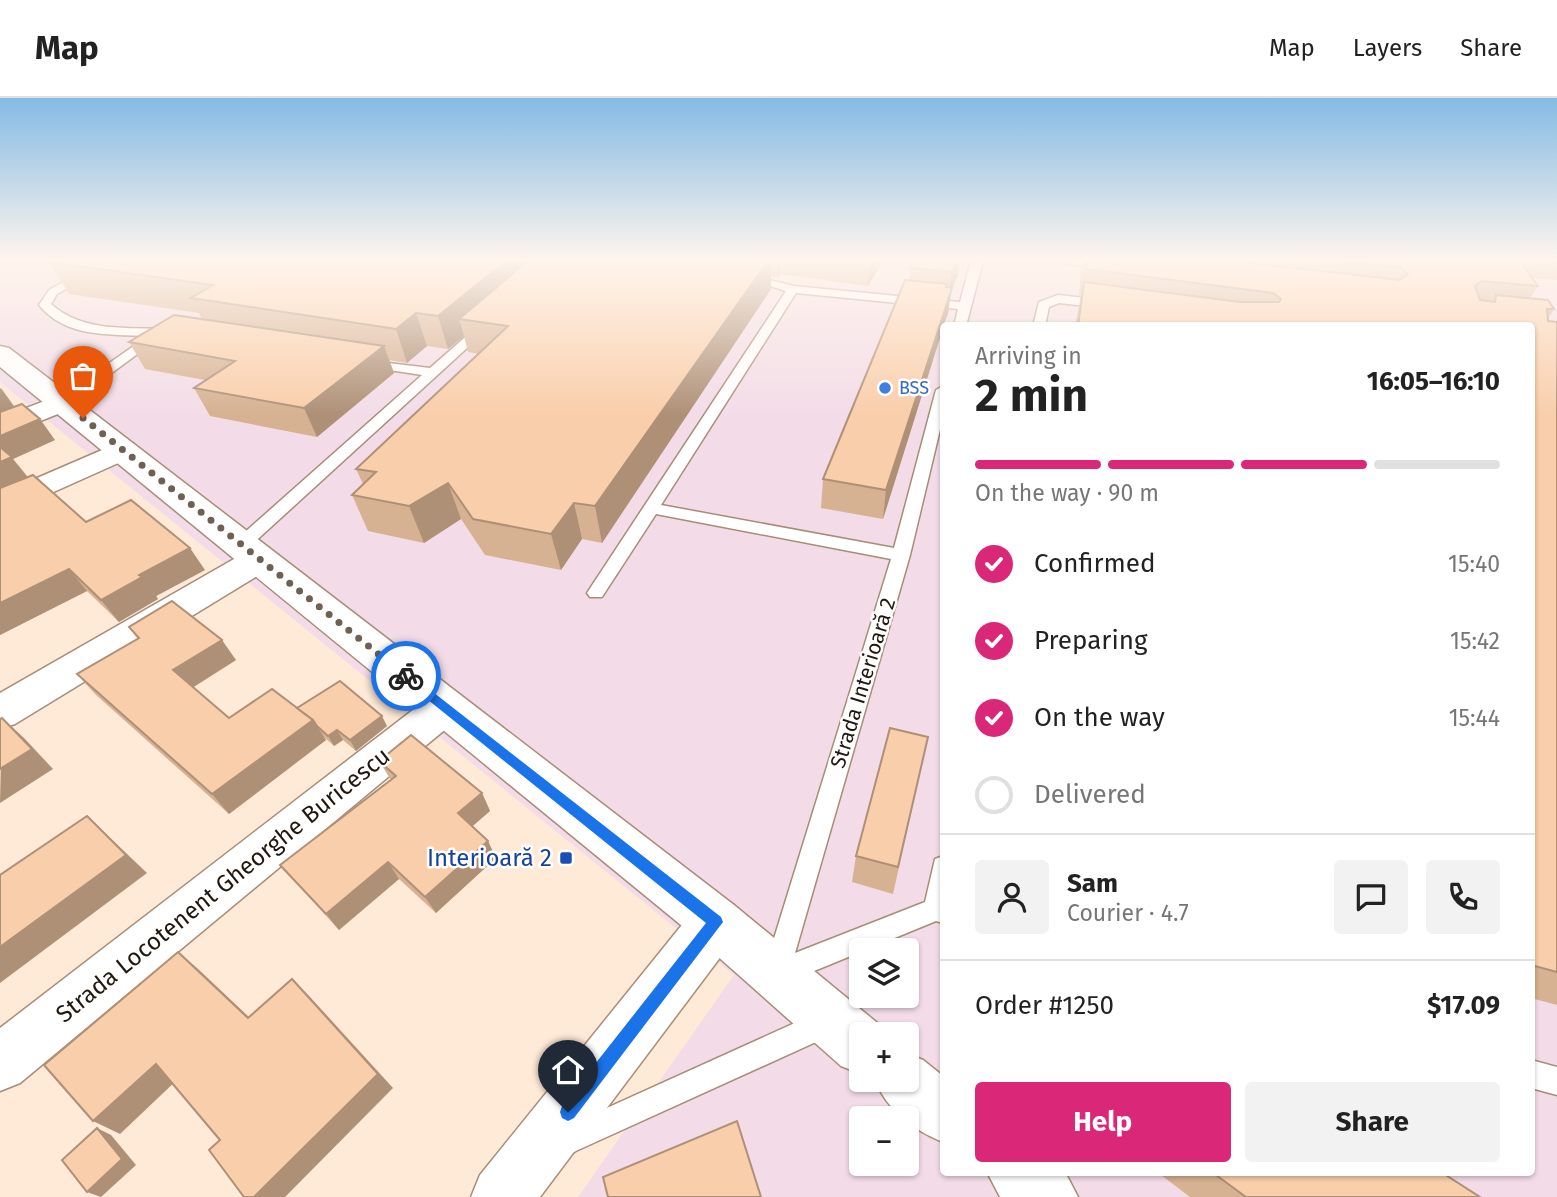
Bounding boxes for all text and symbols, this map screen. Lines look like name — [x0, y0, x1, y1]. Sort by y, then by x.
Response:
text: Map — [35, 28, 99, 68]
text: Map — [1269, 34, 1315, 62]
text: Layers — [1353, 34, 1422, 62]
text: Share — [1460, 34, 1522, 62]
text: Arriving in — [975, 342, 1082, 370]
pin — [53, 346, 113, 418]
icon: bag — [64, 357, 102, 395]
text: 16:05–16:10 — [1367, 366, 1500, 397]
text: 2 min — [975, 368, 1088, 423]
place label: BSS — [899, 377, 929, 399]
marker: BSS — [877, 380, 893, 396]
text: On the way · 90 m — [975, 479, 1159, 507]
icon: check — [975, 545, 1013, 583]
text: Confirmed — [1034, 548, 1155, 579]
text: 15:40 — [1448, 550, 1500, 578]
street label: Strada Interioară 2 — [825, 595, 901, 771]
icon: check — [975, 622, 1013, 660]
text: Preparing — [1034, 625, 1147, 656]
text: 15:42 — [1450, 627, 1500, 655]
courier — [371, 641, 441, 711]
icon: bike — [387, 657, 425, 695]
icon: check — [975, 699, 1013, 737]
text: On the way — [1034, 702, 1165, 733]
text: 15:44 — [1449, 704, 1500, 732]
street label: Strada Locotenent Gheorghe Buricescu — [51, 742, 395, 1028]
text: Delivered — [1034, 779, 1146, 810]
place label: Interioară 2 — [427, 844, 552, 872]
marker: Interioară 2 — [558, 850, 574, 866]
button: person — [975, 860, 1049, 934]
button: chat — [1334, 860, 1408, 934]
button: phone — [1426, 860, 1500, 934]
text: Sam — [1067, 868, 1118, 899]
text: Courier · 4.7 — [1067, 899, 1189, 927]
map controls — [849, 938, 919, 1176]
button: layers — [849, 938, 919, 1008]
text: Order #1250 — [975, 990, 1114, 1021]
text: $17.09 — [1427, 990, 1500, 1021]
button: + — [849, 1022, 919, 1092]
pin — [538, 1040, 598, 1112]
icon: home — [549, 1051, 587, 1089]
button: Help — [975, 1082, 1231, 1162]
button: Share — [1245, 1082, 1500, 1162]
button: − — [849, 1106, 919, 1176]

